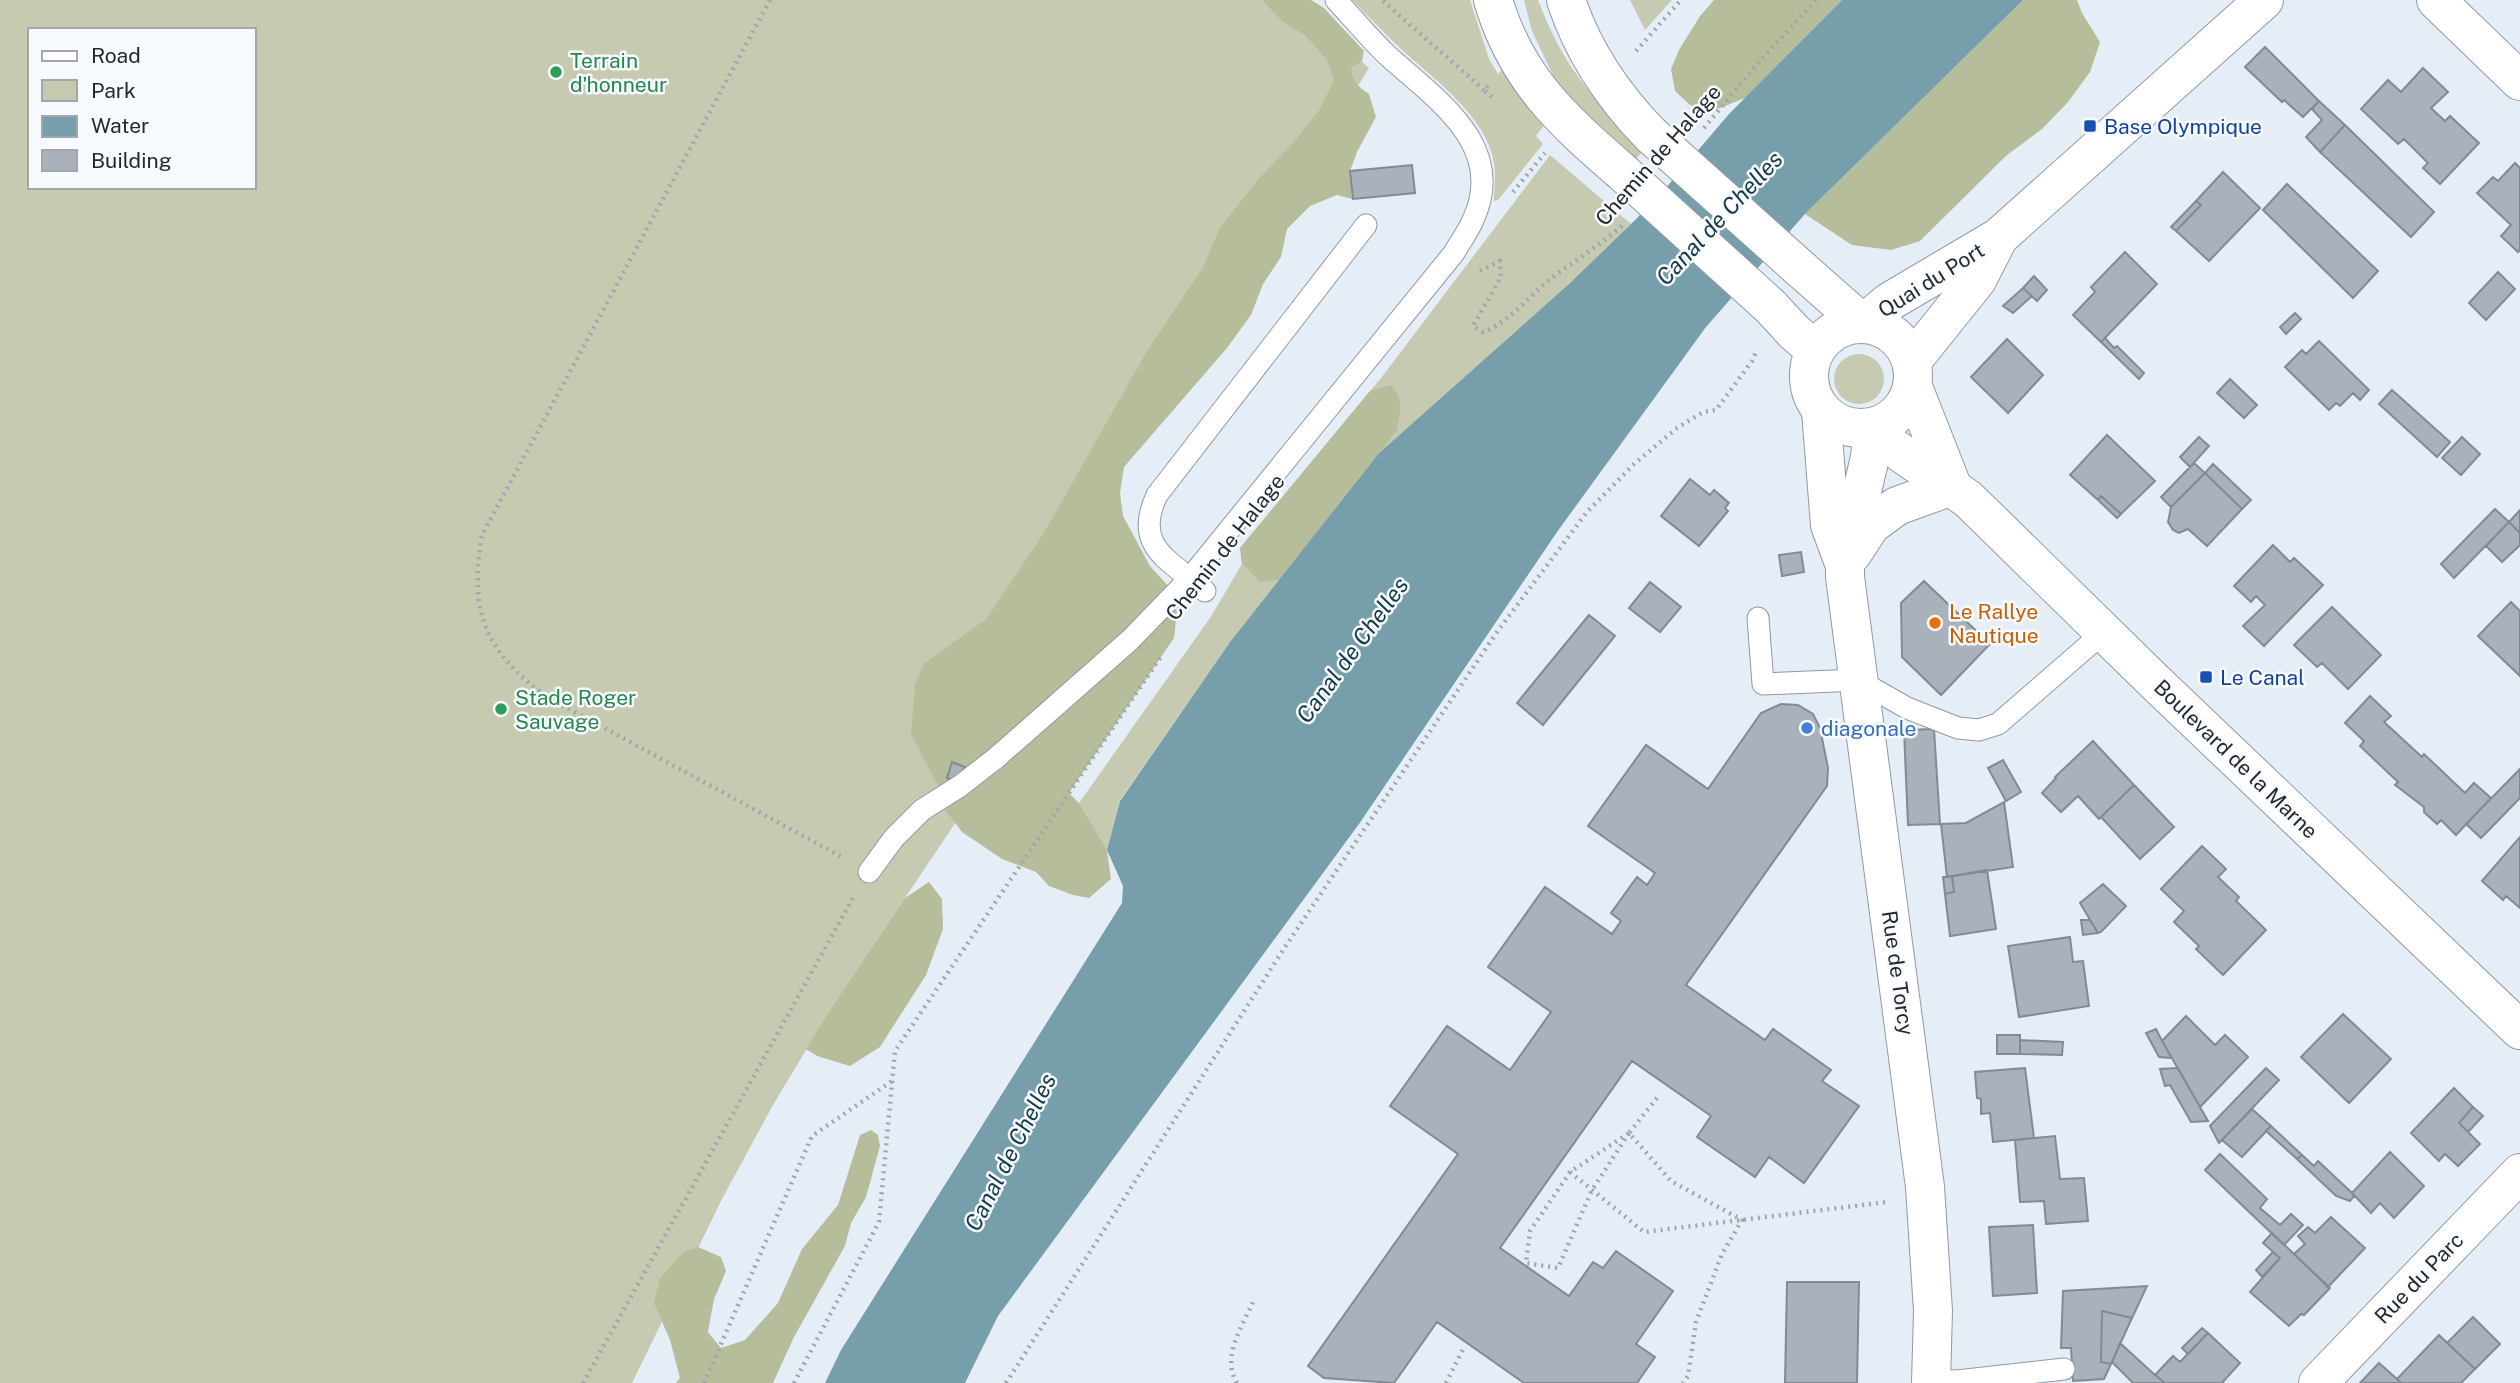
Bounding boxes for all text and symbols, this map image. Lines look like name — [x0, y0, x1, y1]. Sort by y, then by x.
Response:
legend — [28, 28, 256, 189]
text: Road — [91, 43, 141, 68]
place label: Terrain d'honneur — [570, 48, 667, 97]
marker: Terrain d'honneur — [548, 64, 564, 80]
text: Park — [91, 78, 136, 103]
street label: Chemin de Halage — [1590, 79, 1726, 231]
text: Water — [91, 113, 149, 138]
place label: Base Olympique — [2104, 114, 2262, 139]
marker: Base Olympique — [2082, 118, 2098, 134]
water label: Canal de Chelles — [1650, 146, 1788, 290]
text: Building — [91, 148, 172, 173]
street label: Quai du Port — [1873, 237, 1989, 323]
street label: Chemin de Halage — [1160, 469, 1290, 625]
water label: Canal de Chelles — [1290, 572, 1414, 728]
place label: Le Rallye Nautique — [1949, 599, 2039, 648]
marker: Le Rallye Nautique — [1927, 615, 1943, 631]
place label: Le Canal — [2220, 665, 2305, 690]
marker: Le Canal — [2198, 669, 2214, 685]
street label: Boulevard de la Marne — [2149, 674, 2323, 844]
place label: Stade Roger Sauvage — [515, 685, 636, 734]
marker: Stade Roger Sauvage — [493, 701, 509, 717]
place label: diagonale — [1821, 716, 1917, 741]
marker: diagonale — [1799, 720, 1815, 736]
street label: Rue de Torcy — [1877, 909, 1919, 1037]
water label: Canal de Chelles — [959, 1069, 1061, 1235]
street label: Rue du Parc — [2369, 1227, 2469, 1329]

